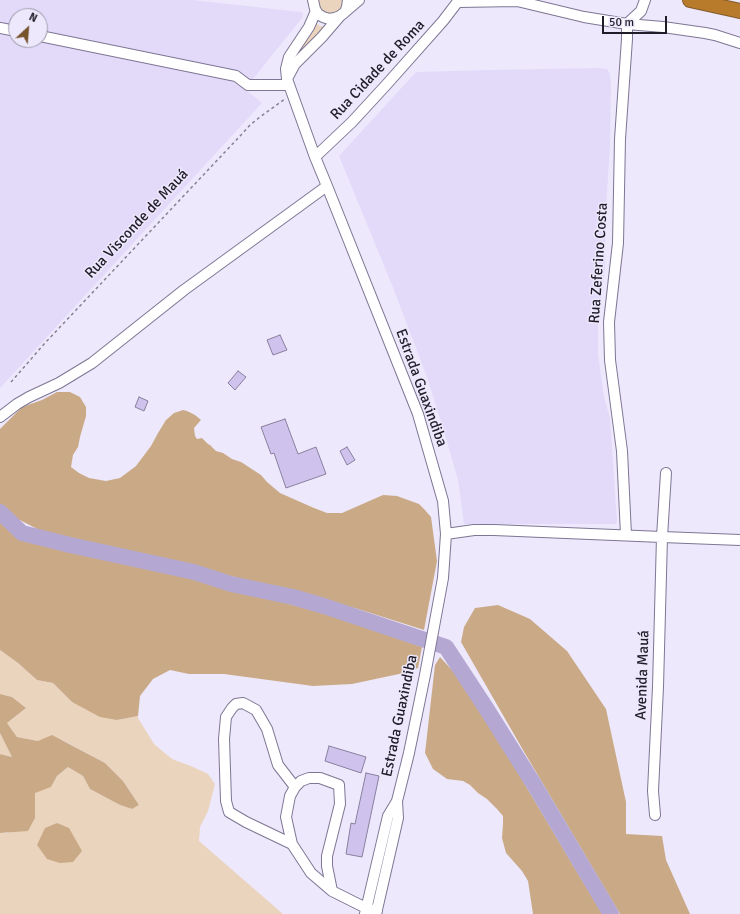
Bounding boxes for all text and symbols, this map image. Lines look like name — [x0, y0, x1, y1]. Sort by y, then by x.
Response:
north arrow — [8, 8, 48, 48]
scale bar — [604, 8, 669, 34]
text: N — [27, 10, 39, 25]
text: 50 m — [609, 15, 634, 30]
street label: Rua Cidade de Roma — [327, 16, 429, 124]
street label: Rua Visconde de Mauá — [82, 166, 192, 282]
street label: Rua Zeferino Costa — [586, 202, 612, 324]
street label: Estrada Guaxindiba — [391, 327, 451, 449]
street label: Avenida Mauá — [632, 630, 654, 720]
street label: Estrada Guaxindiba — [378, 653, 422, 779]

